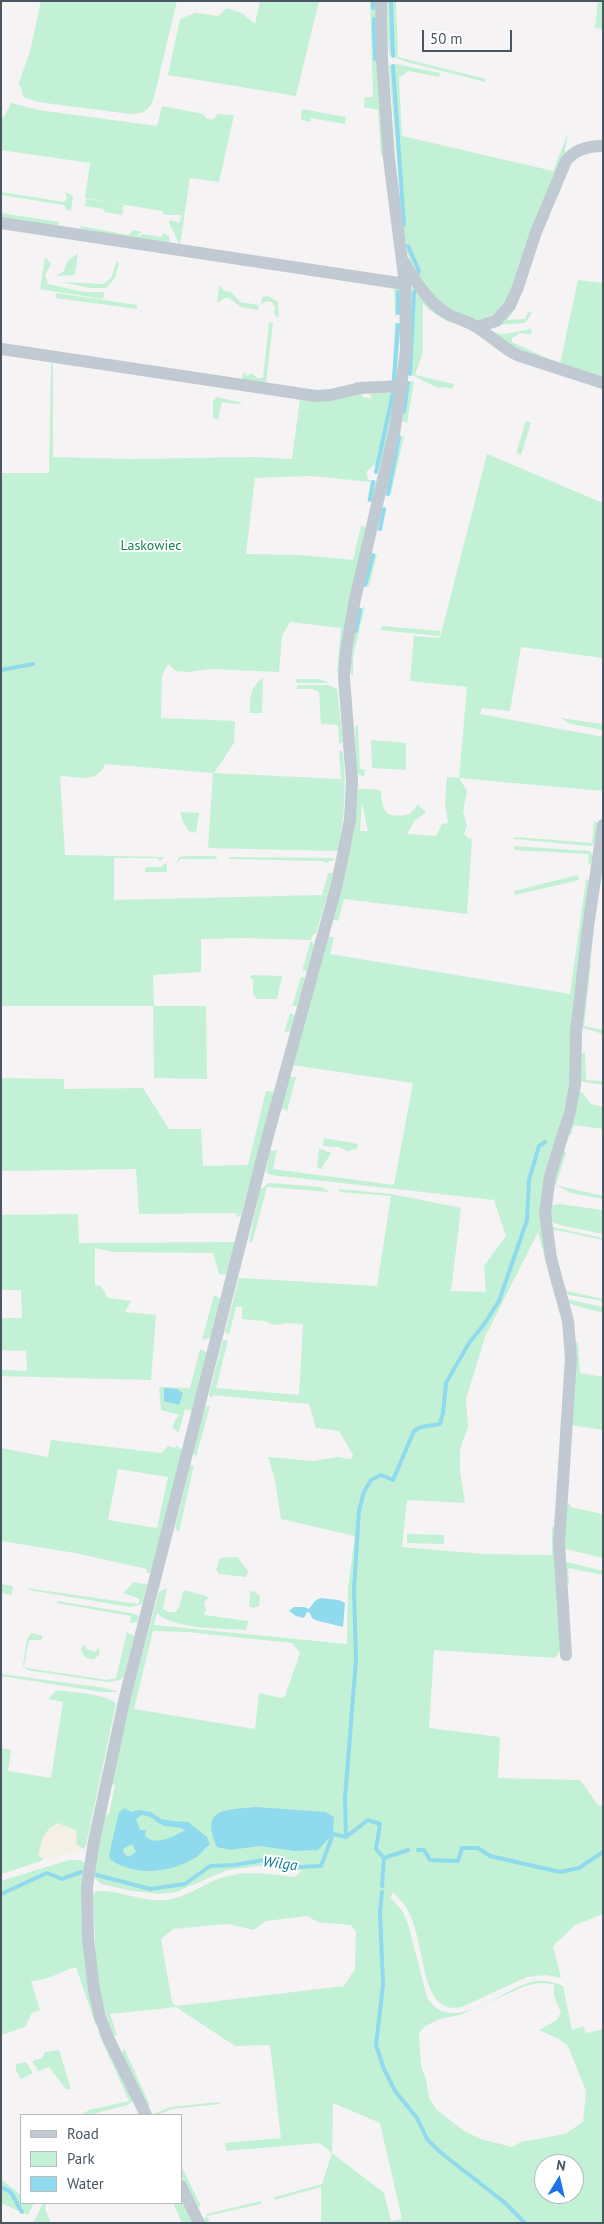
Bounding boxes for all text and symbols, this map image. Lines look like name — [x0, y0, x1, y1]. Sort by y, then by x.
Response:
scale bar — [424, 20, 514, 52]
text: 50 m — [430, 29, 463, 48]
park label: Laskowiec — [121, 538, 181, 554]
water label: Wilga — [262, 1853, 298, 1875]
legend — [20, 2114, 182, 2204]
text: Road — [67, 2124, 99, 2143]
text: Park — [67, 2149, 95, 2168]
north arrow — [534, 2154, 584, 2204]
text: N — [555, 2156, 567, 2175]
text: Water — [67, 2174, 104, 2193]

